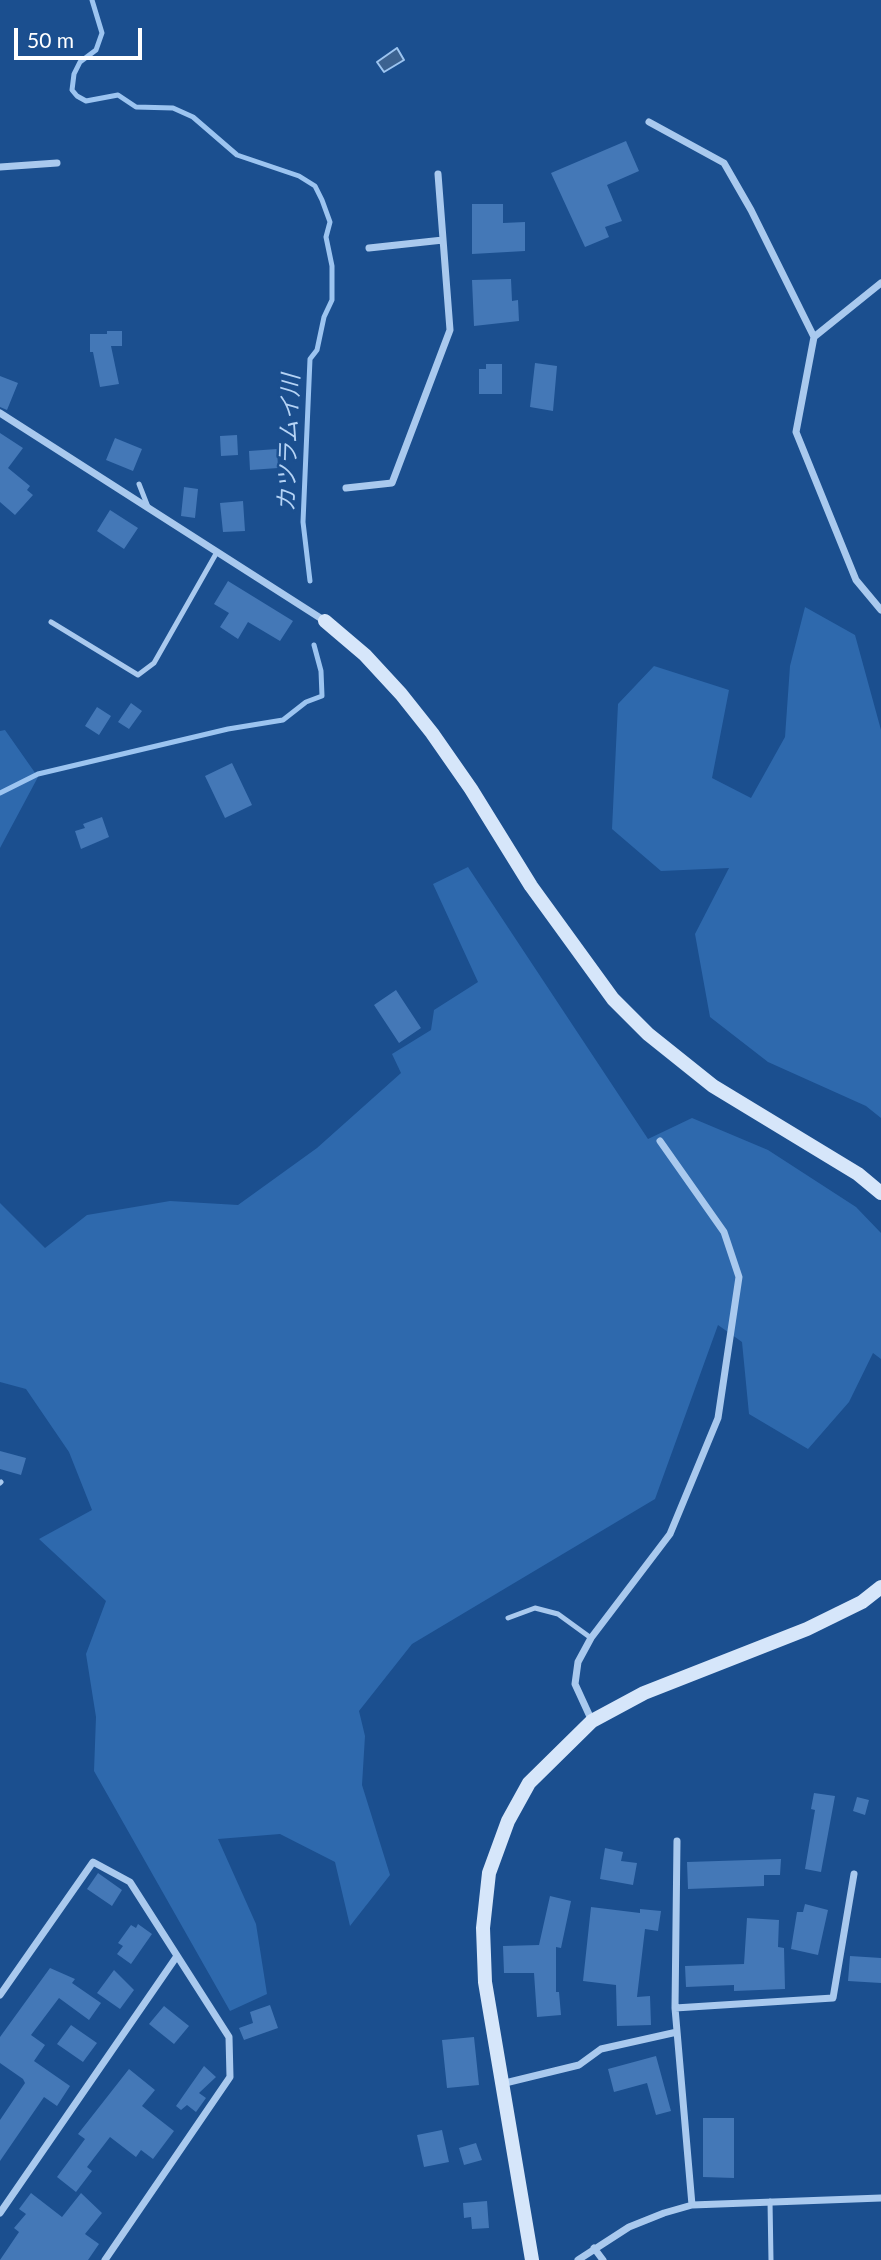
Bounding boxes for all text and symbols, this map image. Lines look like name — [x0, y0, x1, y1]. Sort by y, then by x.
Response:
scale bar — [18, 14, 145, 58]
text: 50 m — [27, 27, 74, 52]
water label: カツラムイ川 — [273, 374, 305, 512]

